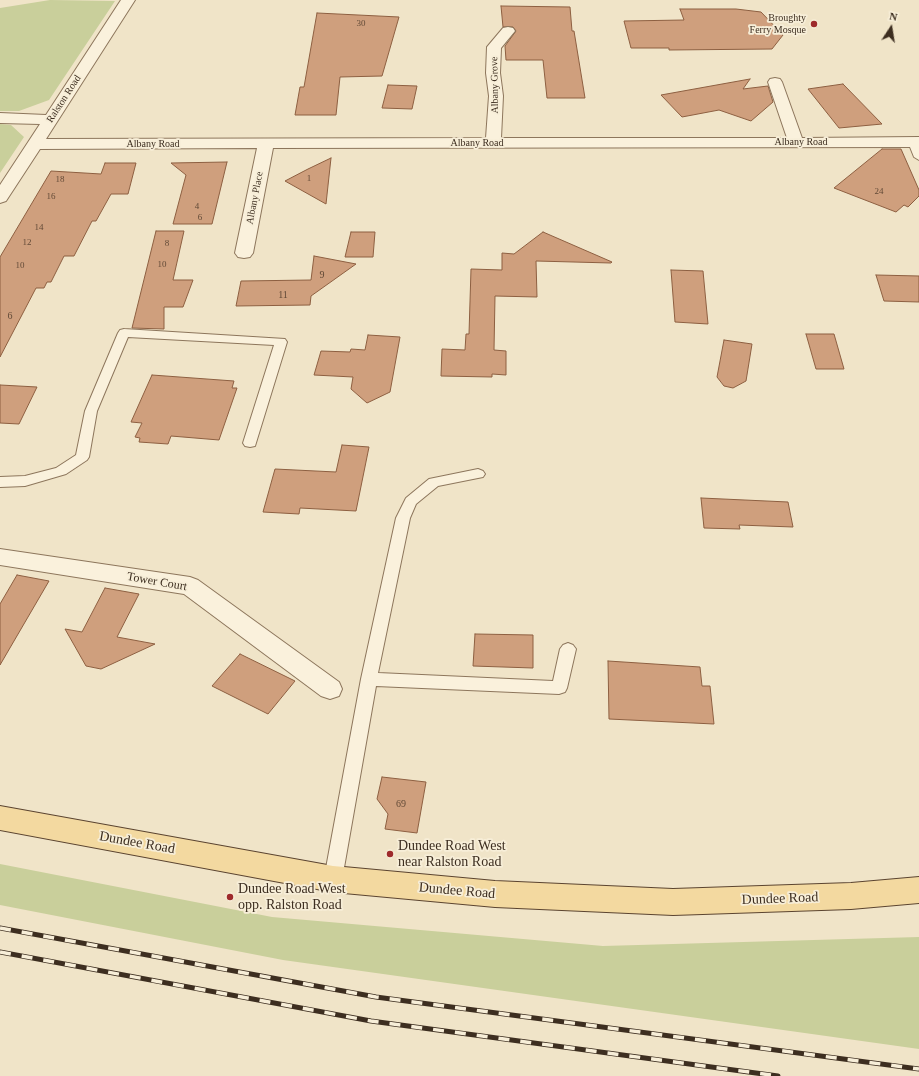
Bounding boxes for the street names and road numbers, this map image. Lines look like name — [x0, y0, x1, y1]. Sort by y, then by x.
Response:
street label: Albany Grove — [489, 56, 501, 114]
street label: Ralston Road — [44, 73, 84, 125]
street label: Albany Road — [774, 136, 828, 148]
street label: Albany Road — [450, 137, 504, 149]
street label: Albany Road — [126, 138, 180, 150]
street label: Albany Place — [244, 171, 266, 225]
street label: Tower Court — [126, 570, 188, 594]
street label: Dundee Road — [98, 828, 176, 858]
street label: Dundee Road — [418, 879, 496, 903]
street label: Dundee Road — [741, 889, 819, 909]

